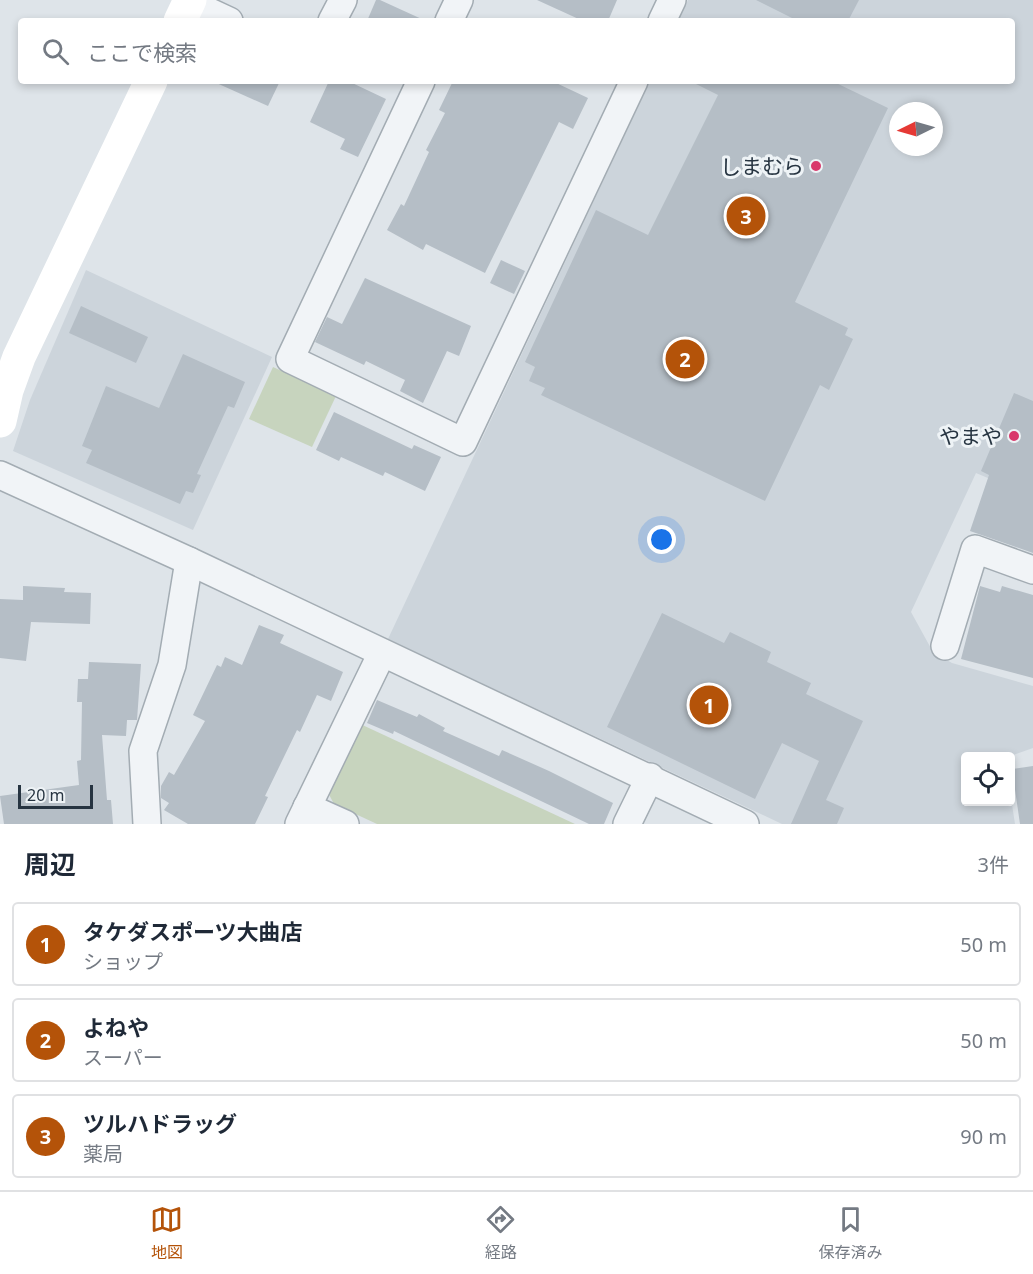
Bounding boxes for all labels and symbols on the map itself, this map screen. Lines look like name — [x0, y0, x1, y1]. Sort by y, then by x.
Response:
north arrow — [889, 102, 943, 156]
place label: しまむら — [720, 152, 804, 180]
marker: しまむら — [809, 159, 823, 173]
pin: 3 — [726, 194, 766, 238]
pin: 2 — [666, 336, 704, 382]
place label: やまや — [939, 422, 1002, 450]
marker: やまや — [1007, 429, 1021, 443]
your location — [647, 525, 676, 554]
pin: 1 — [690, 682, 728, 728]
scale bar — [18, 782, 93, 810]

